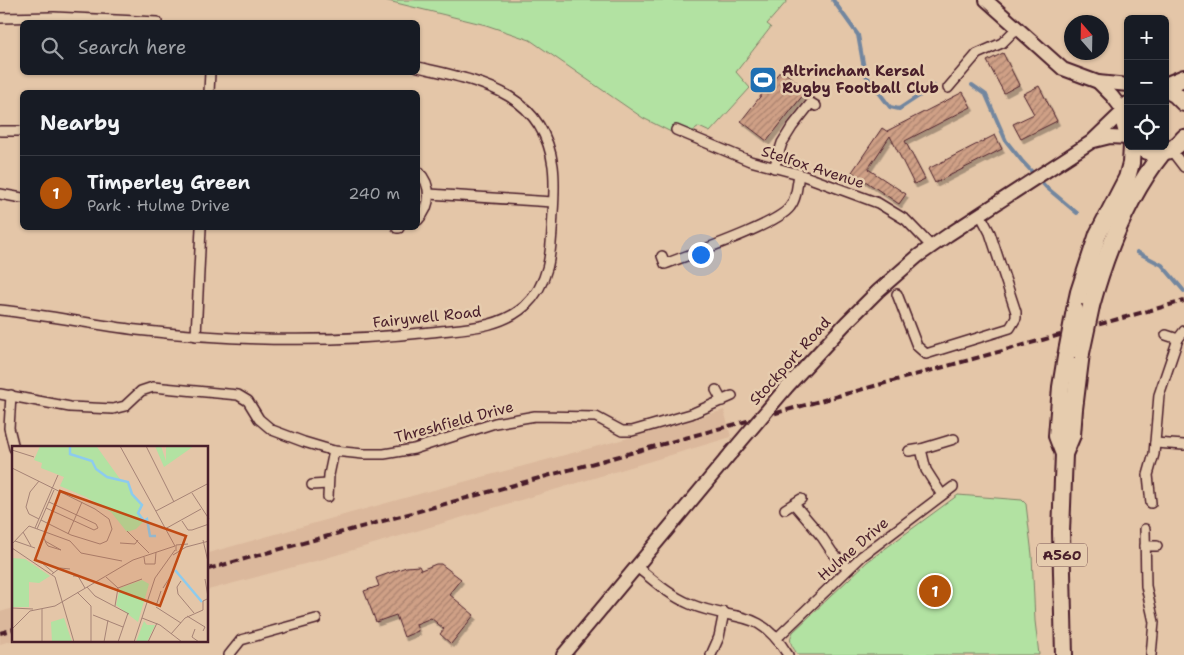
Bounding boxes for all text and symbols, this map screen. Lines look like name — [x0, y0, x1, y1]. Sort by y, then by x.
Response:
north arrow — [1064, 15, 1109, 60]
map controls — [1124, 15, 1169, 150]
button: + — [1124, 15, 1169, 60]
search box — [20, 20, 420, 75]
icon: search — [38, 34, 66, 62]
text: Search here — [78, 35, 187, 60]
button: − — [1124, 60, 1169, 105]
place label: Altrincham Kersal Rugby Football Club — [782, 61, 939, 98]
sports icon: Altrincham Kersal Rugby Football Club — [748, 65, 778, 95]
button: locate — [1124, 105, 1169, 150]
text: Nearby — [40, 109, 120, 137]
street label: Stelfox Avenue — [759, 141, 867, 193]
text: Timperley Green — [87, 170, 250, 195]
text: 1 — [52, 183, 60, 204]
text: 240 m — [348, 183, 400, 204]
text: Park · Hulme Drive — [87, 195, 230, 216]
your location — [688, 242, 714, 268]
street label: Fairywell Road — [372, 301, 483, 333]
street label: Stockport Road — [745, 312, 835, 409]
street label: Threshfield Drive — [392, 396, 516, 448]
inset map — [12, 446, 209, 642]
street label: Hulme Drive — [813, 513, 893, 585]
road number: A560 — [1037, 544, 1087, 566]
pin: 1 — [919, 572, 951, 610]

